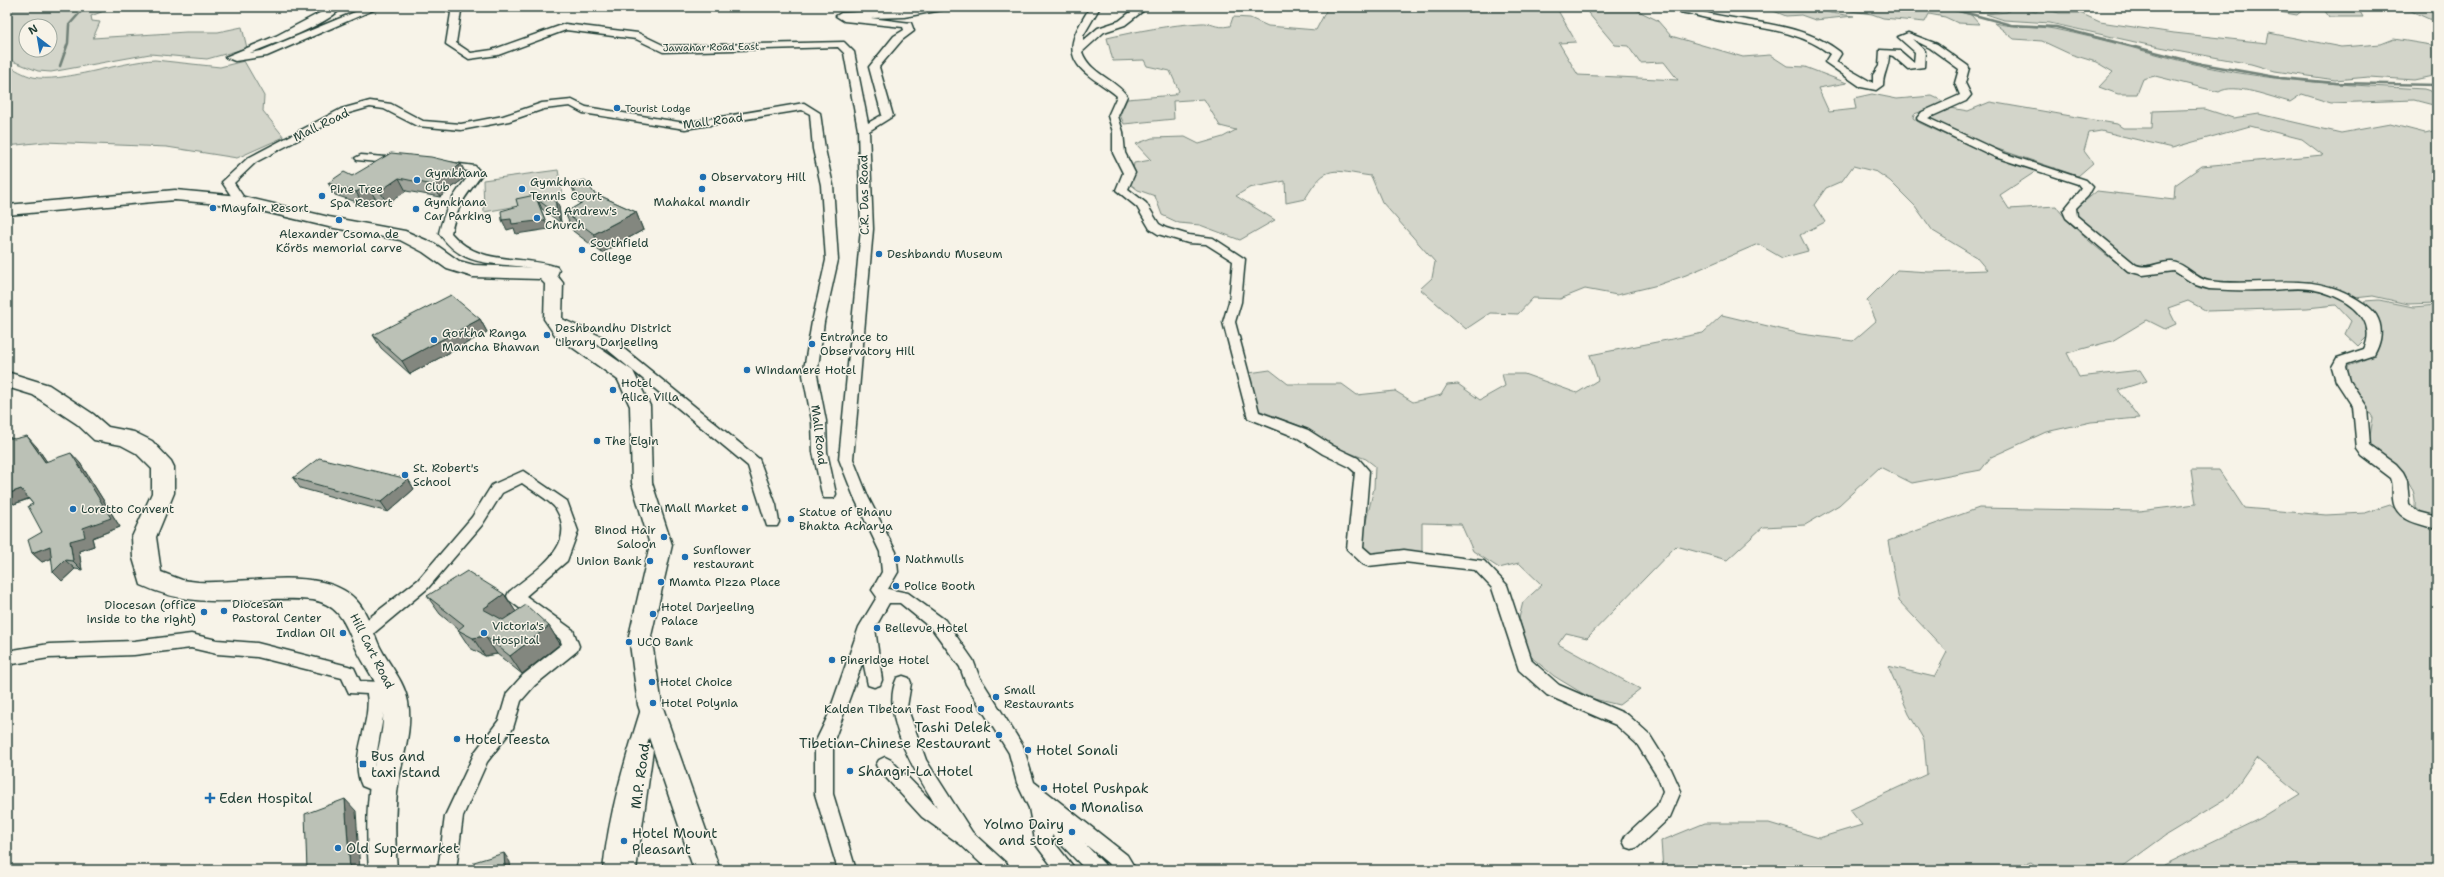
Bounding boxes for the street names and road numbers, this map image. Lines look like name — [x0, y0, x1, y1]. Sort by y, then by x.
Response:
street label: Jawahar Road East — [662, 40, 760, 54]
street label: Mall Road — [290, 104, 352, 145]
street label: Mall Road — [682, 109, 744, 133]
street label: C.R. Das Road — [855, 154, 873, 235]
street label: Mall Road — [807, 404, 831, 466]
street label: Hill Cart Road — [346, 611, 398, 692]
street label: M.P. Road — [626, 742, 654, 810]

